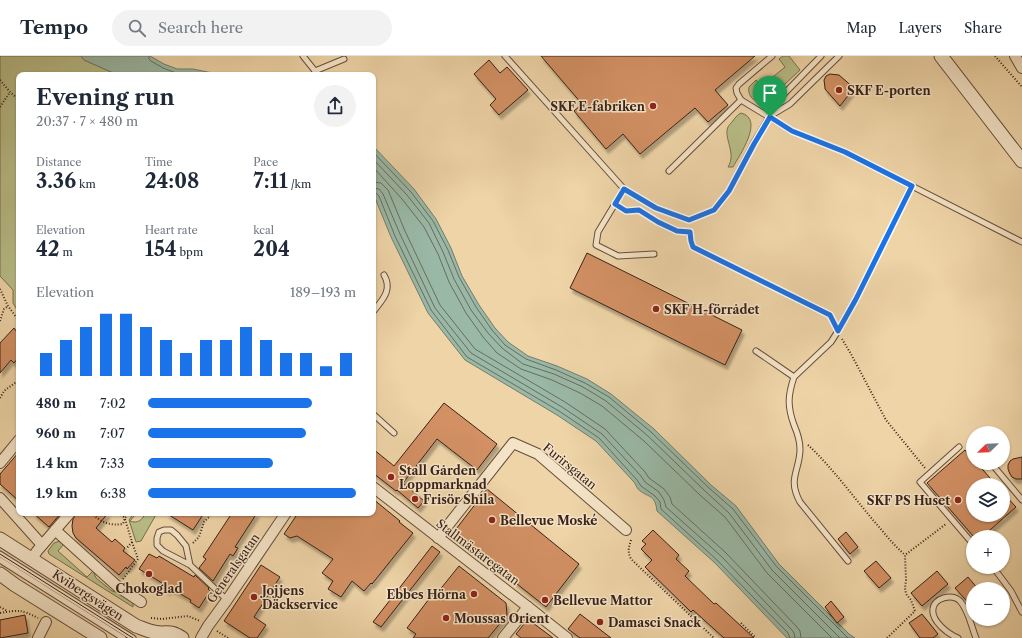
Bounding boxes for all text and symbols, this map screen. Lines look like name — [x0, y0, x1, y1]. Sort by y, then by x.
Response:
search box — [112, 10, 392, 46]
text: Tempo — [20, 16, 88, 39]
icon: search — [126, 17, 148, 39]
text: Search here — [158, 18, 243, 37]
text: Map — [846, 19, 876, 37]
text: Layers — [898, 19, 942, 37]
text: Share — [964, 19, 1002, 37]
pin — [753, 76, 787, 117]
icon: arrive — [759, 82, 781, 104]
place label: SKF E-porten — [847, 83, 932, 98]
text: Evening run — [36, 84, 175, 111]
button: share — [314, 85, 356, 127]
marker: SKF E-porten — [834, 85, 844, 95]
place label: SKF E-fabriken — [550, 99, 646, 114]
marker: SKF E-fabriken — [648, 101, 658, 111]
text: 20:37 · 7 × 480 m — [36, 113, 138, 129]
text: Distance — [36, 155, 82, 169]
text: Time — [145, 155, 172, 169]
text: Pace — [253, 155, 278, 169]
text: 3.36 — [36, 169, 76, 193]
text: 24:08 — [145, 169, 199, 193]
text: 7:11 — [253, 169, 288, 193]
text: km — [76, 177, 96, 191]
text: /km — [288, 177, 311, 191]
text: Elevation — [36, 223, 85, 237]
text: Heart rate — [145, 223, 198, 237]
text: kcal — [253, 223, 274, 237]
text: 42 — [36, 237, 60, 261]
text: 154 — [145, 237, 177, 261]
text: 204 — [253, 237, 290, 261]
text: m — [60, 245, 73, 259]
text: bpm — [177, 245, 203, 259]
text: Elevation — [36, 284, 94, 300]
text: 189–193 m — [290, 284, 356, 300]
place label: SKF H-förrådet — [664, 302, 760, 317]
marker: SKF H-förrådet — [651, 304, 661, 314]
text: 480 m — [36, 395, 76, 411]
text: 7:02 — [100, 395, 126, 411]
text: 960 m — [36, 425, 76, 441]
text: 7:07 — [100, 425, 125, 441]
north arrow — [966, 426, 1010, 470]
map controls — [966, 426, 1010, 626]
street label: Furirsgatan — [540, 440, 600, 493]
text: 1.4 km — [36, 455, 78, 471]
text: 7:33 — [100, 455, 124, 471]
place label: Stall Gården Loppmarknad — [399, 463, 487, 492]
marker: Stall Gården Loppmarknad — [386, 472, 396, 482]
button: layers — [966, 478, 1010, 522]
text: 1.9 km — [36, 485, 78, 501]
text: 6:38 — [100, 485, 126, 501]
place label: Frisör Shila — [423, 492, 496, 507]
place label: SKF PS Huset — [867, 493, 950, 508]
marker: Frisör Shila — [410, 494, 420, 504]
marker: SKF PS Huset — [953, 495, 963, 505]
place label: Bellevue Moské — [500, 513, 597, 528]
marker: Bellevue Moské — [487, 515, 497, 525]
street label: Stallmästaregatan — [433, 516, 523, 589]
street label: Generalsgatan — [203, 530, 263, 606]
button: + — [966, 530, 1010, 574]
street label: Kvibergsvägen — [50, 566, 127, 624]
marker: Chokoglad — [144, 569, 154, 579]
place label: Chokoglad — [116, 581, 182, 596]
button: − — [966, 582, 1010, 626]
place label: Jojjens Däckservice — [260, 583, 338, 612]
place label: Ebbes Hörna — [387, 587, 467, 602]
marker: Ebbes Hörna — [469, 589, 479, 599]
marker: Jojjens Däckservice — [249, 592, 259, 602]
place label: Bellevue Mattor — [553, 593, 653, 608]
marker: Bellevue Mattor — [540, 595, 550, 605]
place label: Moussas Orient — [454, 611, 550, 626]
marker: Moussas Orient — [441, 613, 451, 623]
place label: Damasci Snack — [608, 615, 702, 630]
marker: Damasci Snack — [595, 617, 605, 627]

